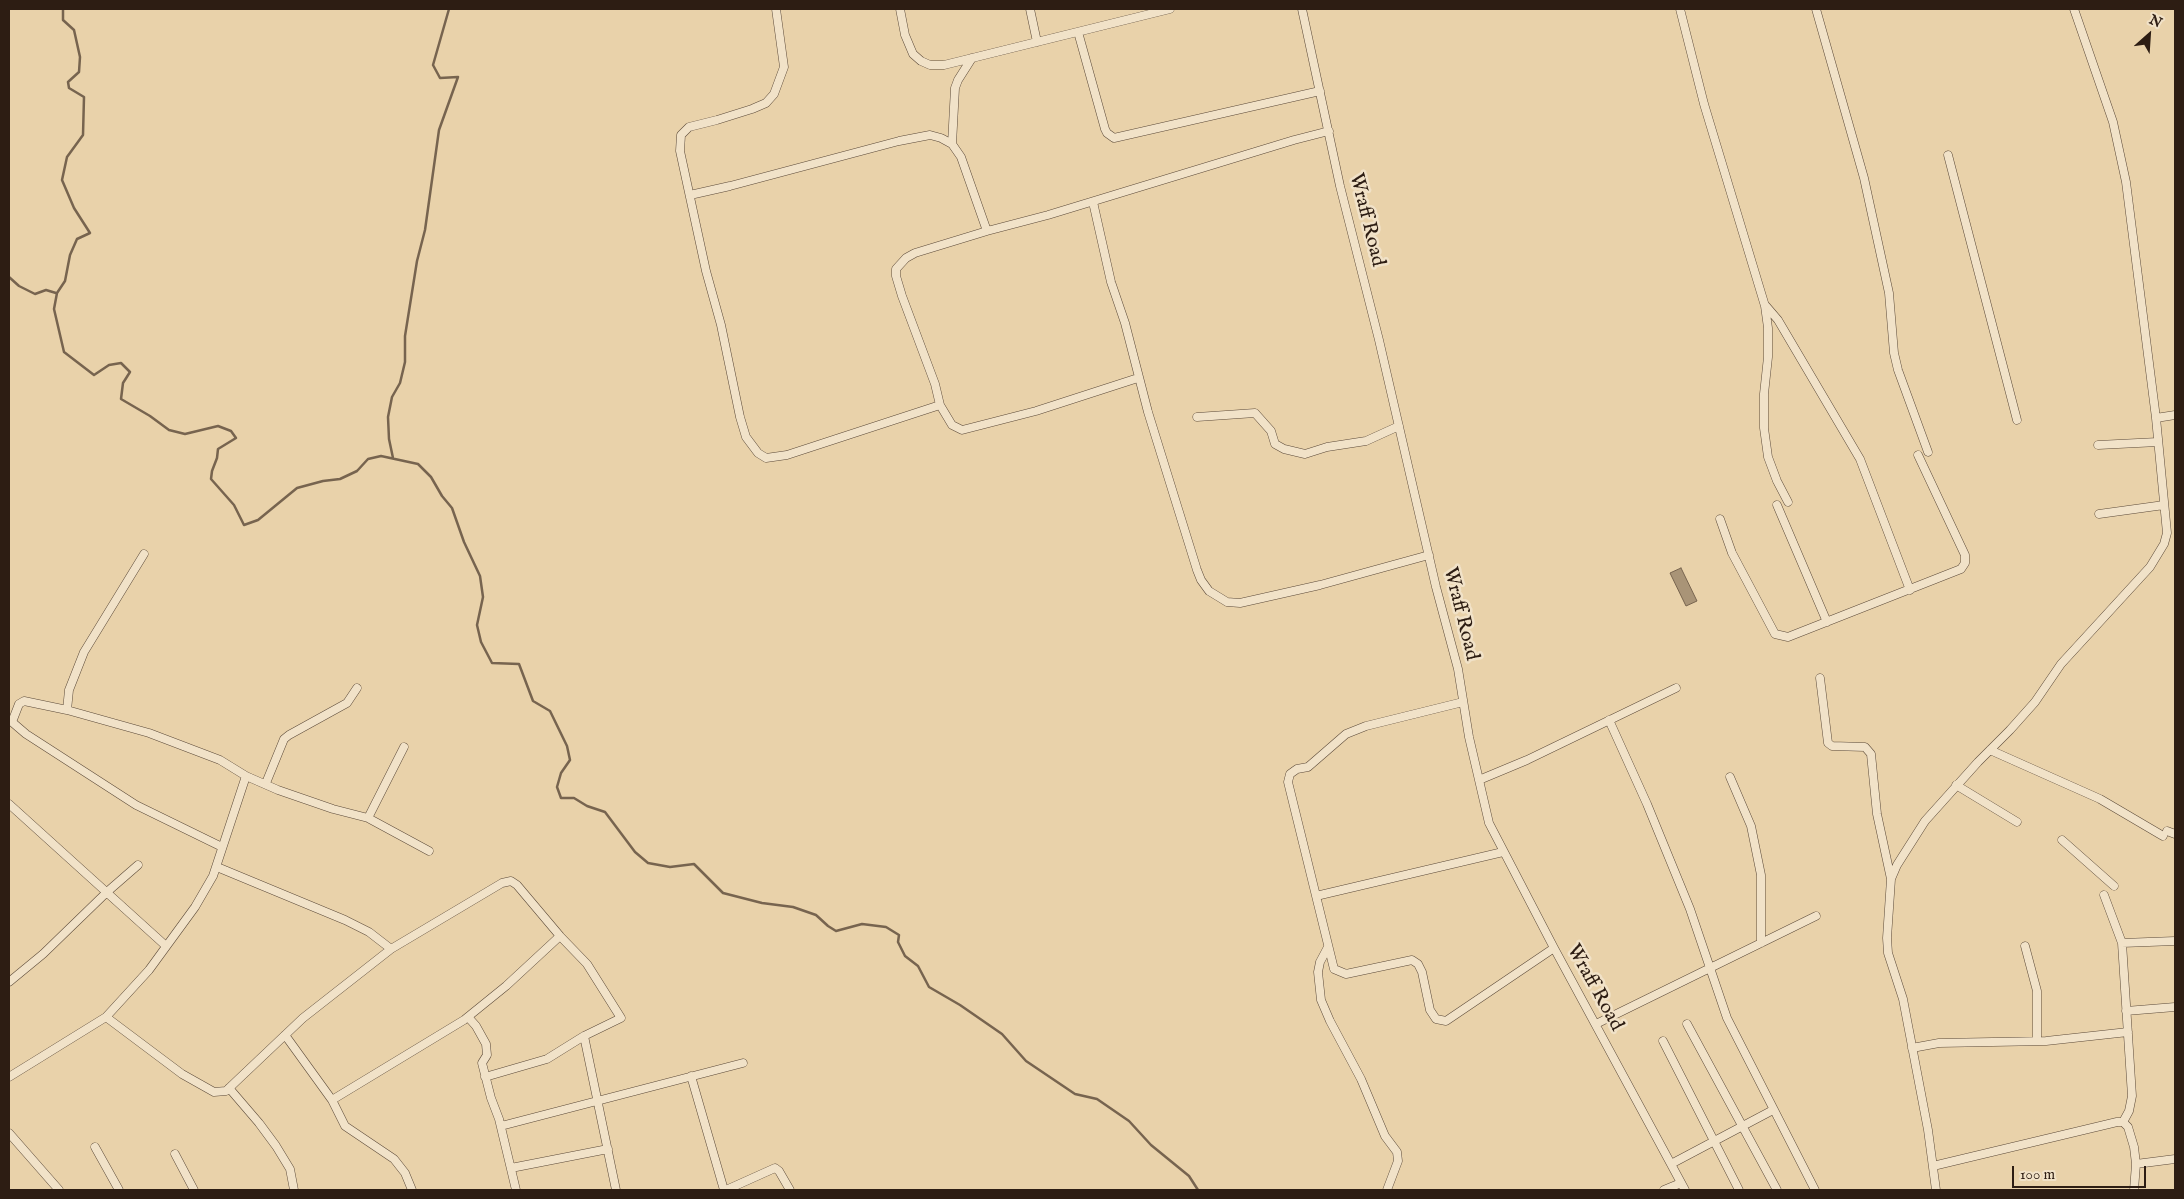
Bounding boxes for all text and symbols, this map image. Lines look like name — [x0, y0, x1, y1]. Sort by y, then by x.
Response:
north arrow — [2124, 10, 2174, 60]
text: N — [2146, 11, 2165, 32]
street label: Wraff Road — [1343, 171, 1389, 269]
street label: Wraff Road — [1437, 565, 1483, 663]
street label: Wraff Road — [1560, 940, 1628, 1036]
scale bar — [2014, 1156, 2148, 1188]
text: 100 m — [2020, 1165, 2055, 1184]

